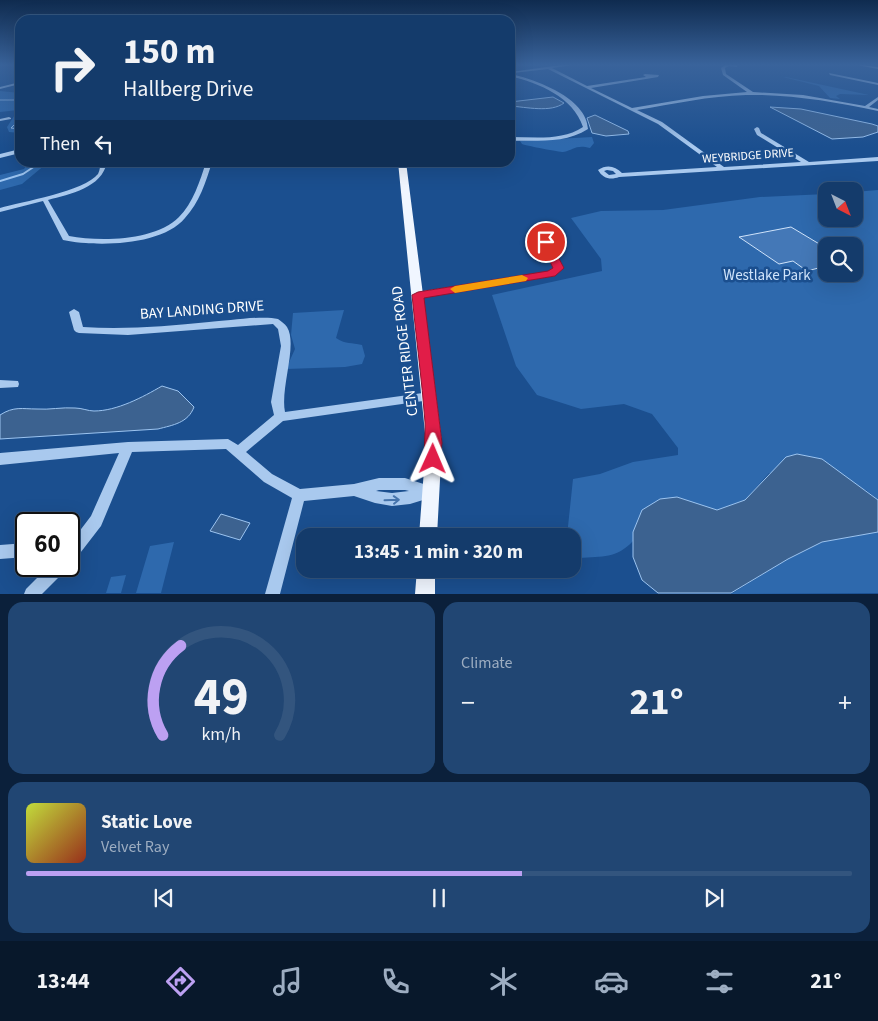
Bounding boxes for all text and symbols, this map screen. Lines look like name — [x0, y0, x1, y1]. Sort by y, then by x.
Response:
text: 150 m — [123, 27, 215, 77]
icon: right — [40, 35, 105, 100]
text: Hallberg Drive — [123, 73, 253, 105]
icon: left — [90, 130, 118, 158]
text: Then — [40, 131, 80, 158]
street label: WEYBRIDGE DRIVE — [702, 144, 794, 168]
north arrow — [818, 182, 862, 228]
map controls — [818, 182, 863, 282]
pin — [525, 221, 567, 263]
icon: arrive — [532, 228, 560, 256]
button: search — [818, 237, 863, 282]
park label: Westlake Park — [723, 265, 811, 286]
street label: CENTER RIDGE ROAD — [387, 285, 423, 417]
street label: BAY LANDING DRIVE — [139, 295, 265, 325]
position arrow — [406, 432, 458, 484]
one-way arrow — [384, 495, 400, 504]
speed limit sign: 60 — [15, 512, 80, 577]
text: 13:45 · 1 min · 320 m — [354, 539, 523, 566]
text: Climate — [461, 652, 512, 674]
text: 49 — [194, 661, 249, 735]
text: 21° — [630, 675, 684, 729]
text: − — [461, 683, 475, 723]
text: + — [838, 683, 852, 723]
text: km/h — [202, 722, 241, 747]
text: Static Love — [101, 809, 192, 836]
text: Velvet Ray — [101, 836, 169, 858]
icon: previous — [150, 884, 178, 912]
icon: pause — [425, 884, 453, 912]
icon: next — [700, 884, 728, 912]
icon: directions — [163, 964, 198, 999]
icon: music — [270, 964, 305, 999]
icon: phone — [378, 964, 413, 999]
icon: climate — [486, 964, 521, 999]
icon: car — [594, 964, 629, 999]
icon: filters — [702, 964, 737, 999]
text: 13:44 — [36, 965, 90, 997]
text: 21° — [810, 965, 841, 997]

